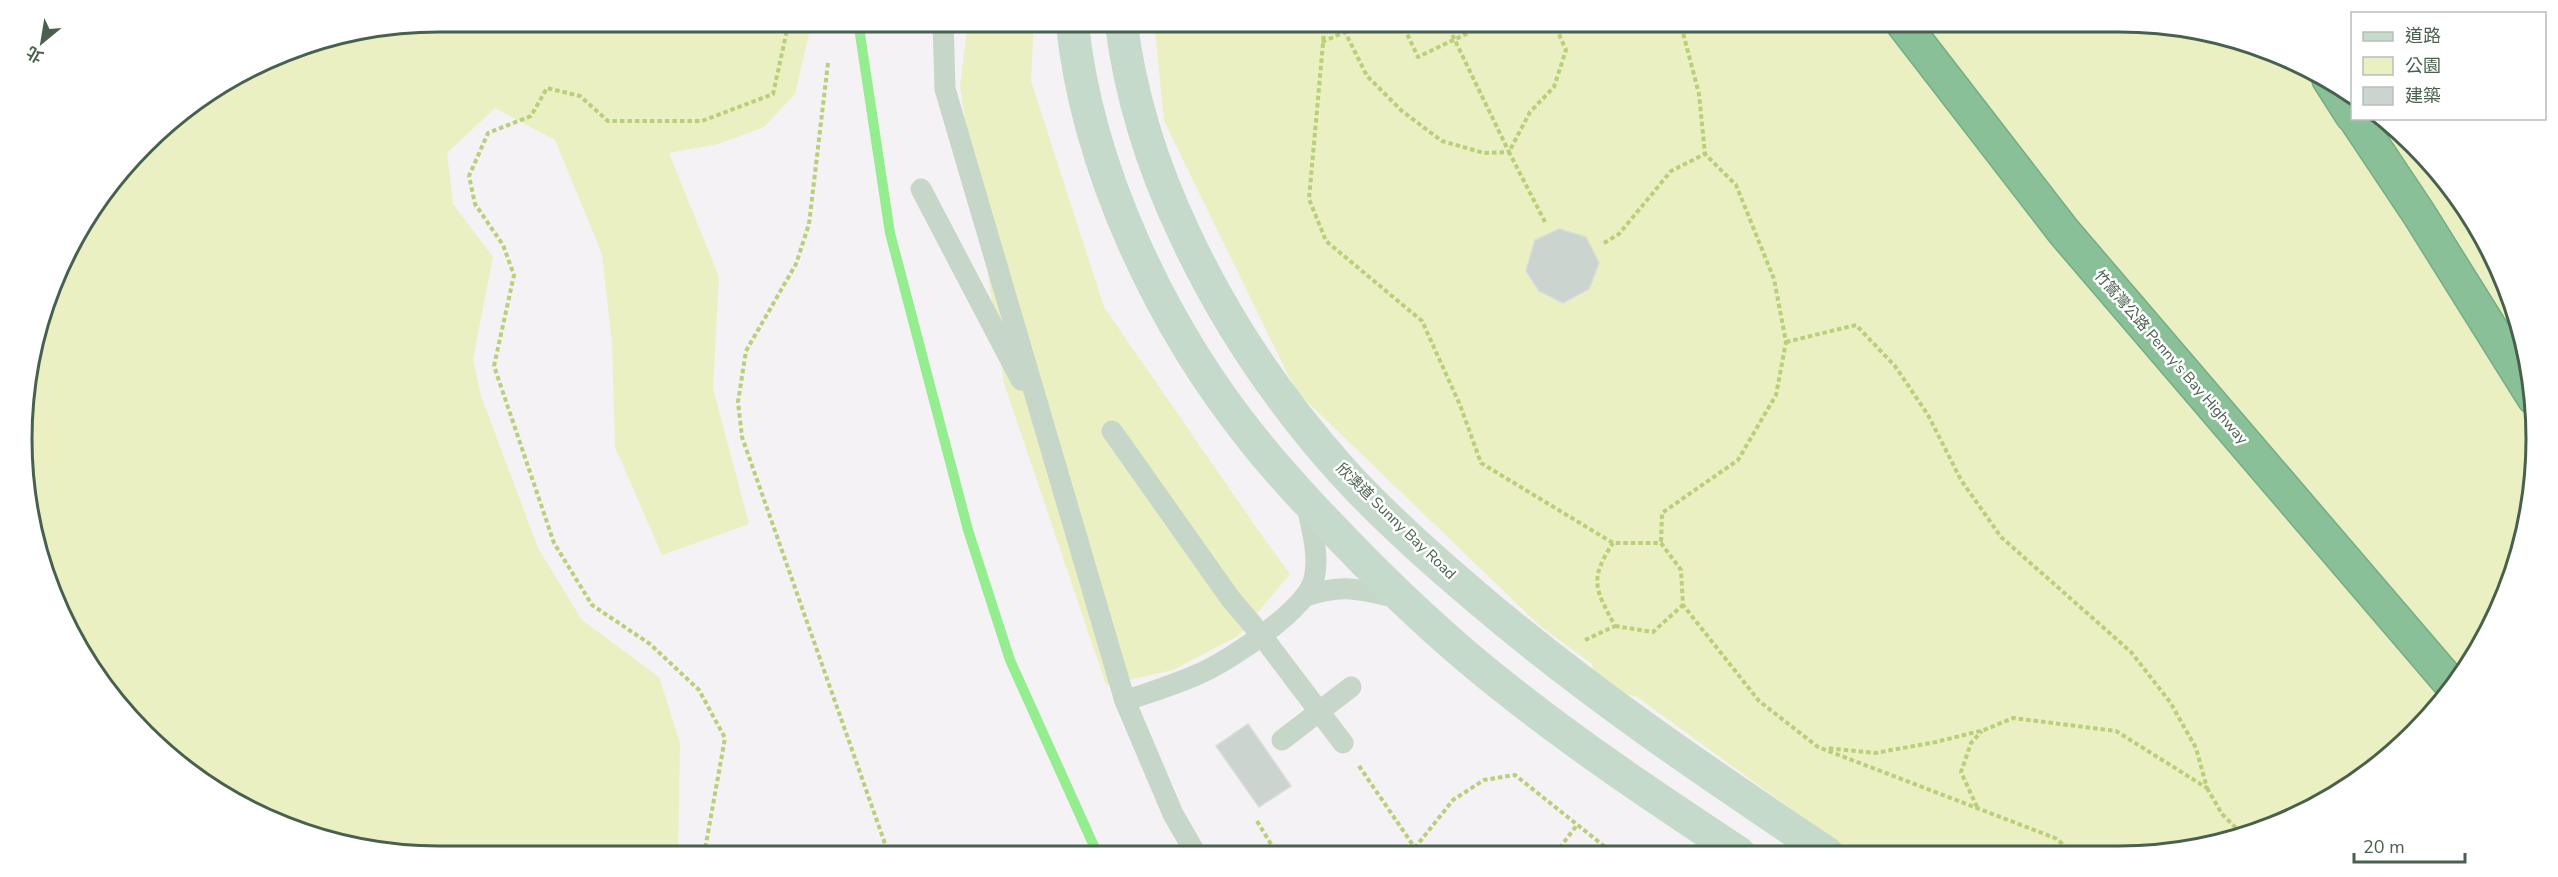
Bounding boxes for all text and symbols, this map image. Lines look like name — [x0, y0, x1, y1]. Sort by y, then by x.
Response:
north arrow — [12, 12, 72, 72]
legend — [2351, 12, 2546, 120]
text: 道路 — [2405, 24, 2441, 48]
text: 北 — [23, 41, 47, 68]
text: 公園 — [2405, 54, 2441, 78]
text: 建築 — [2405, 84, 2441, 108]
street label: 竹篙灣公路 Penny's Bay Highway — [2090, 266, 2252, 449]
street label: 欣澳道 Sunny Bay Road — [1332, 458, 1460, 584]
scale bar — [2354, 826, 2465, 864]
text: 20 m — [2363, 835, 2405, 859]

